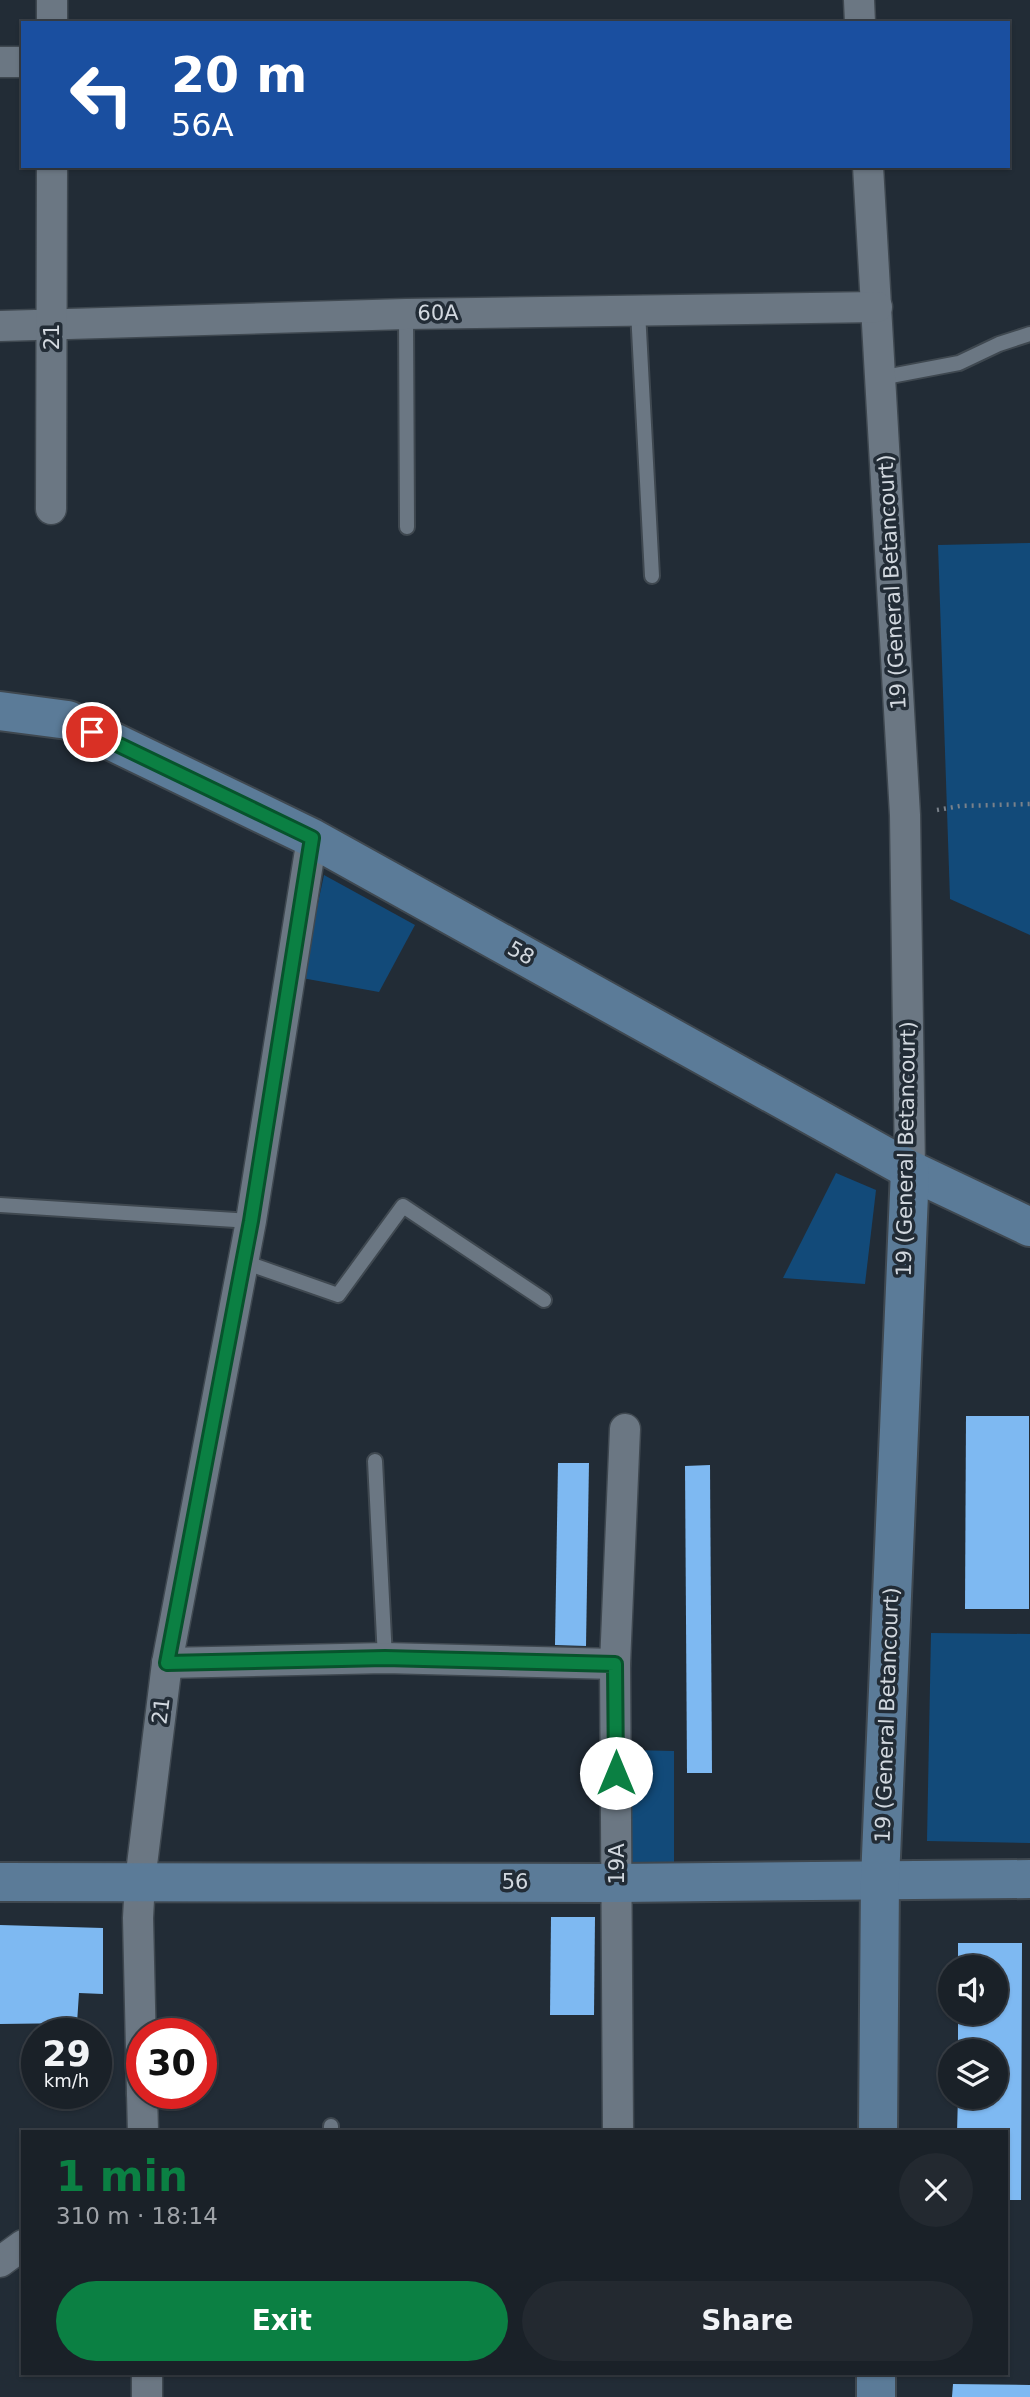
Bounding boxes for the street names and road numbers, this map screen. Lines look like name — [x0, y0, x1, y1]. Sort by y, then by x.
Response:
street label: 60A — [417, 301, 459, 325]
street label: 21 — [40, 324, 64, 350]
street label: 19 (General Betancourt) — [873, 454, 911, 710]
street label: 58 — [503, 936, 539, 970]
street label: 19 (General Betancourt) — [892, 1021, 920, 1277]
street label: 19 (General Betancourt) — [871, 1587, 903, 1843]
street label: 21 — [147, 1696, 175, 1726]
street label: 19A — [605, 1843, 629, 1885]
street label: 56 — [502, 1870, 528, 1894]

